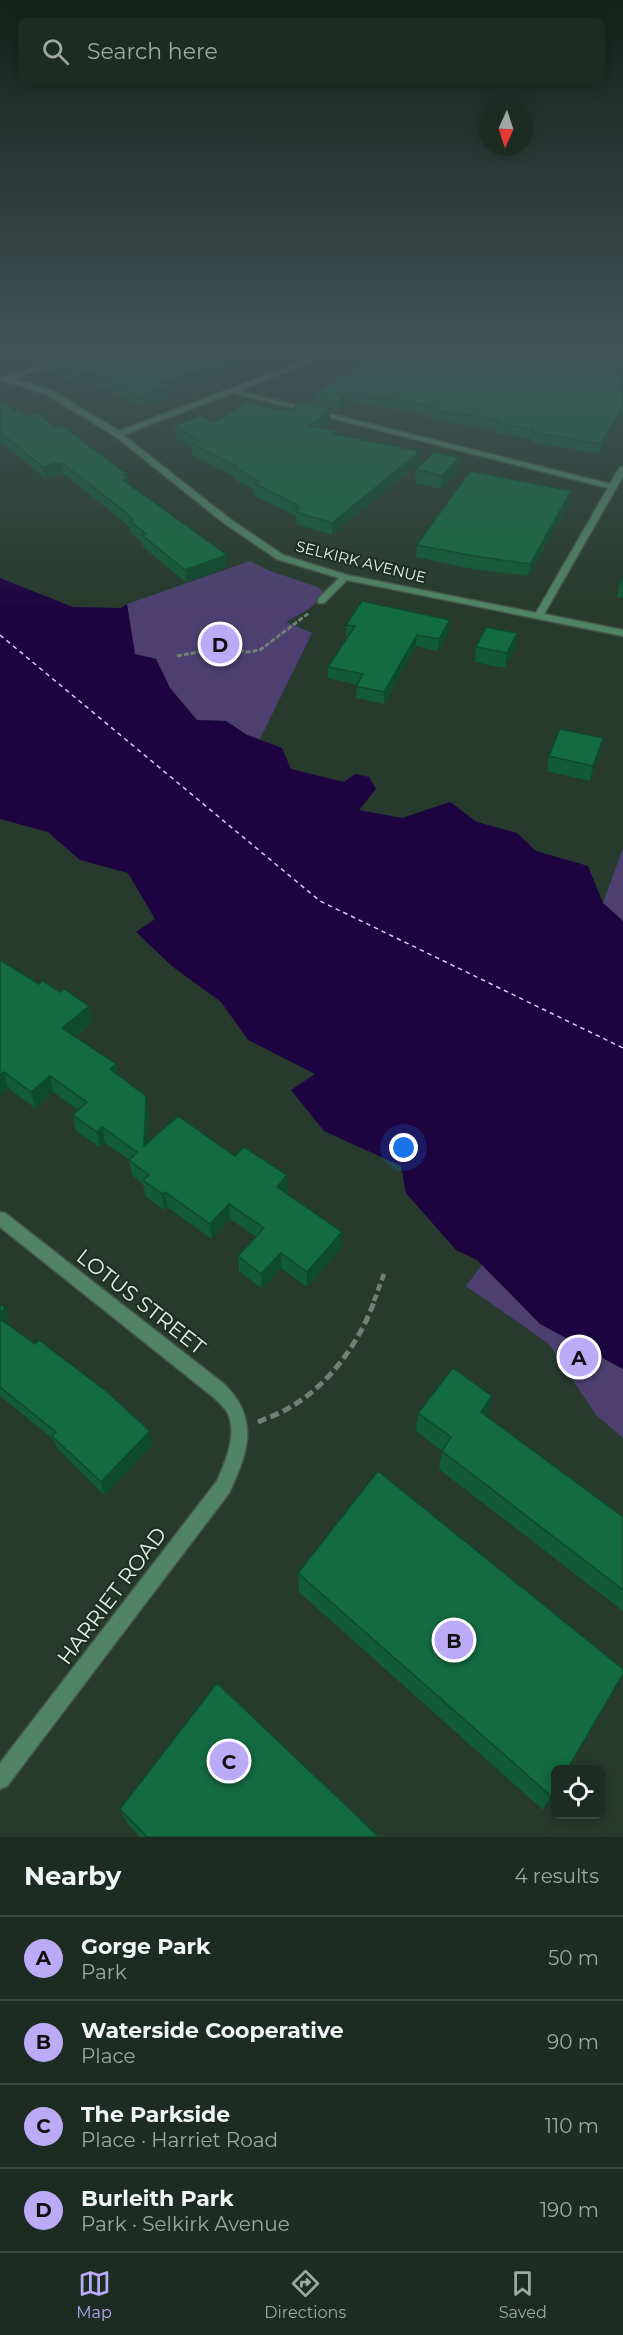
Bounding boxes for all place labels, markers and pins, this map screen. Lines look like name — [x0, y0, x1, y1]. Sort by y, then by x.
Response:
pin: D — [200, 622, 240, 666]
pin: A — [560, 1334, 598, 1380]
pin: B — [434, 1618, 474, 1662]
pin: C — [210, 1738, 248, 1784]

